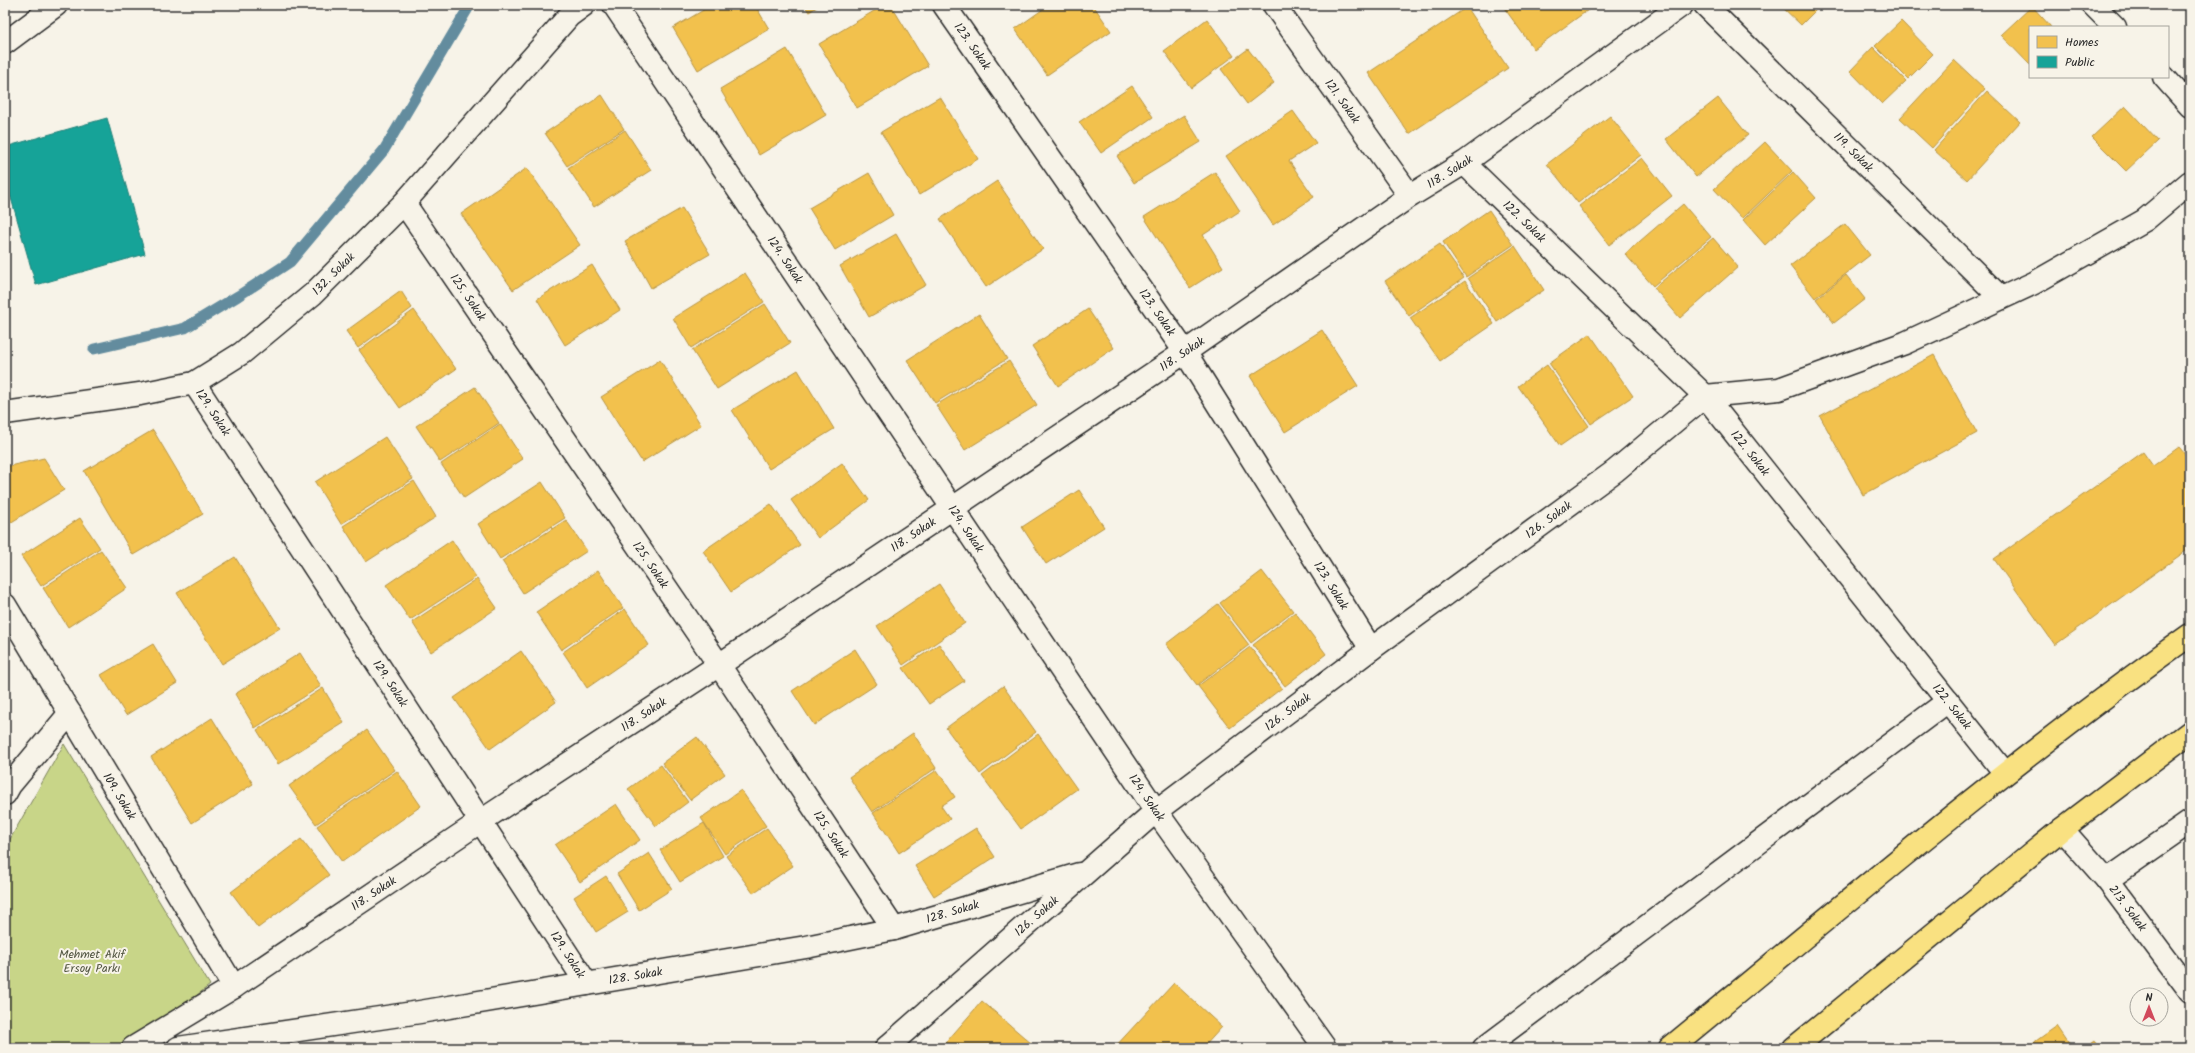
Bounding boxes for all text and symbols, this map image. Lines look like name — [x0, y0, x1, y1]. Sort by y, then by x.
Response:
street label: 123. Sokak — [949, 18, 996, 74]
legend — [2029, 26, 2169, 78]
text: Homes — [2065, 33, 2099, 52]
text: Public — [2065, 53, 2095, 72]
street label: 121. Sokak — [1320, 75, 1365, 128]
street label: 119. Sokak — [1829, 128, 1878, 177]
street label: 118. Sokak — [1423, 150, 1477, 193]
street label: 122. Sokak — [1498, 196, 1551, 247]
street label: 124. Sokak — [762, 232, 808, 288]
street label: 132. Sokak — [307, 248, 359, 300]
street label: 125. Sokak — [445, 270, 491, 325]
street label: 123. Sokak — [1134, 285, 1181, 340]
street label: 118. Sokak — [1156, 331, 1209, 376]
street label: 129. Sokak — [191, 385, 236, 440]
street label: 122. Sokak — [1726, 426, 1775, 480]
street label: 126. Sokak — [1521, 496, 1576, 543]
street label: 124. Sokak — [943, 501, 989, 557]
street label: 118. Sokak — [887, 512, 940, 557]
street label: 125. Sokak — [628, 537, 674, 593]
street label: 123. Sokak — [1309, 558, 1354, 614]
street label: 129. Sokak — [368, 656, 413, 711]
street label: 122. Sokak — [1928, 679, 1977, 734]
street label: 126. Sokak — [1260, 688, 1315, 736]
street label: 118. Sokak — [617, 692, 671, 736]
street label: 109. Sokak — [98, 769, 141, 824]
street label: 124. Sokak — [1124, 770, 1170, 825]
street label: 125. Sokak — [808, 806, 854, 862]
street label: 118. Sokak — [347, 871, 400, 915]
street label: 213. Sokak — [2104, 881, 2152, 936]
street label: 126. Sokak — [1010, 891, 1063, 941]
street label: 128. Sokak — [924, 895, 982, 928]
street label: 129. Sokak — [545, 927, 590, 982]
park label: Mehmet Akif Ersoy Parkı — [59, 945, 126, 978]
street label: 128. Sokak — [607, 962, 664, 990]
north arrow — [2129, 987, 2169, 1027]
text: N — [2146, 989, 2153, 1007]

